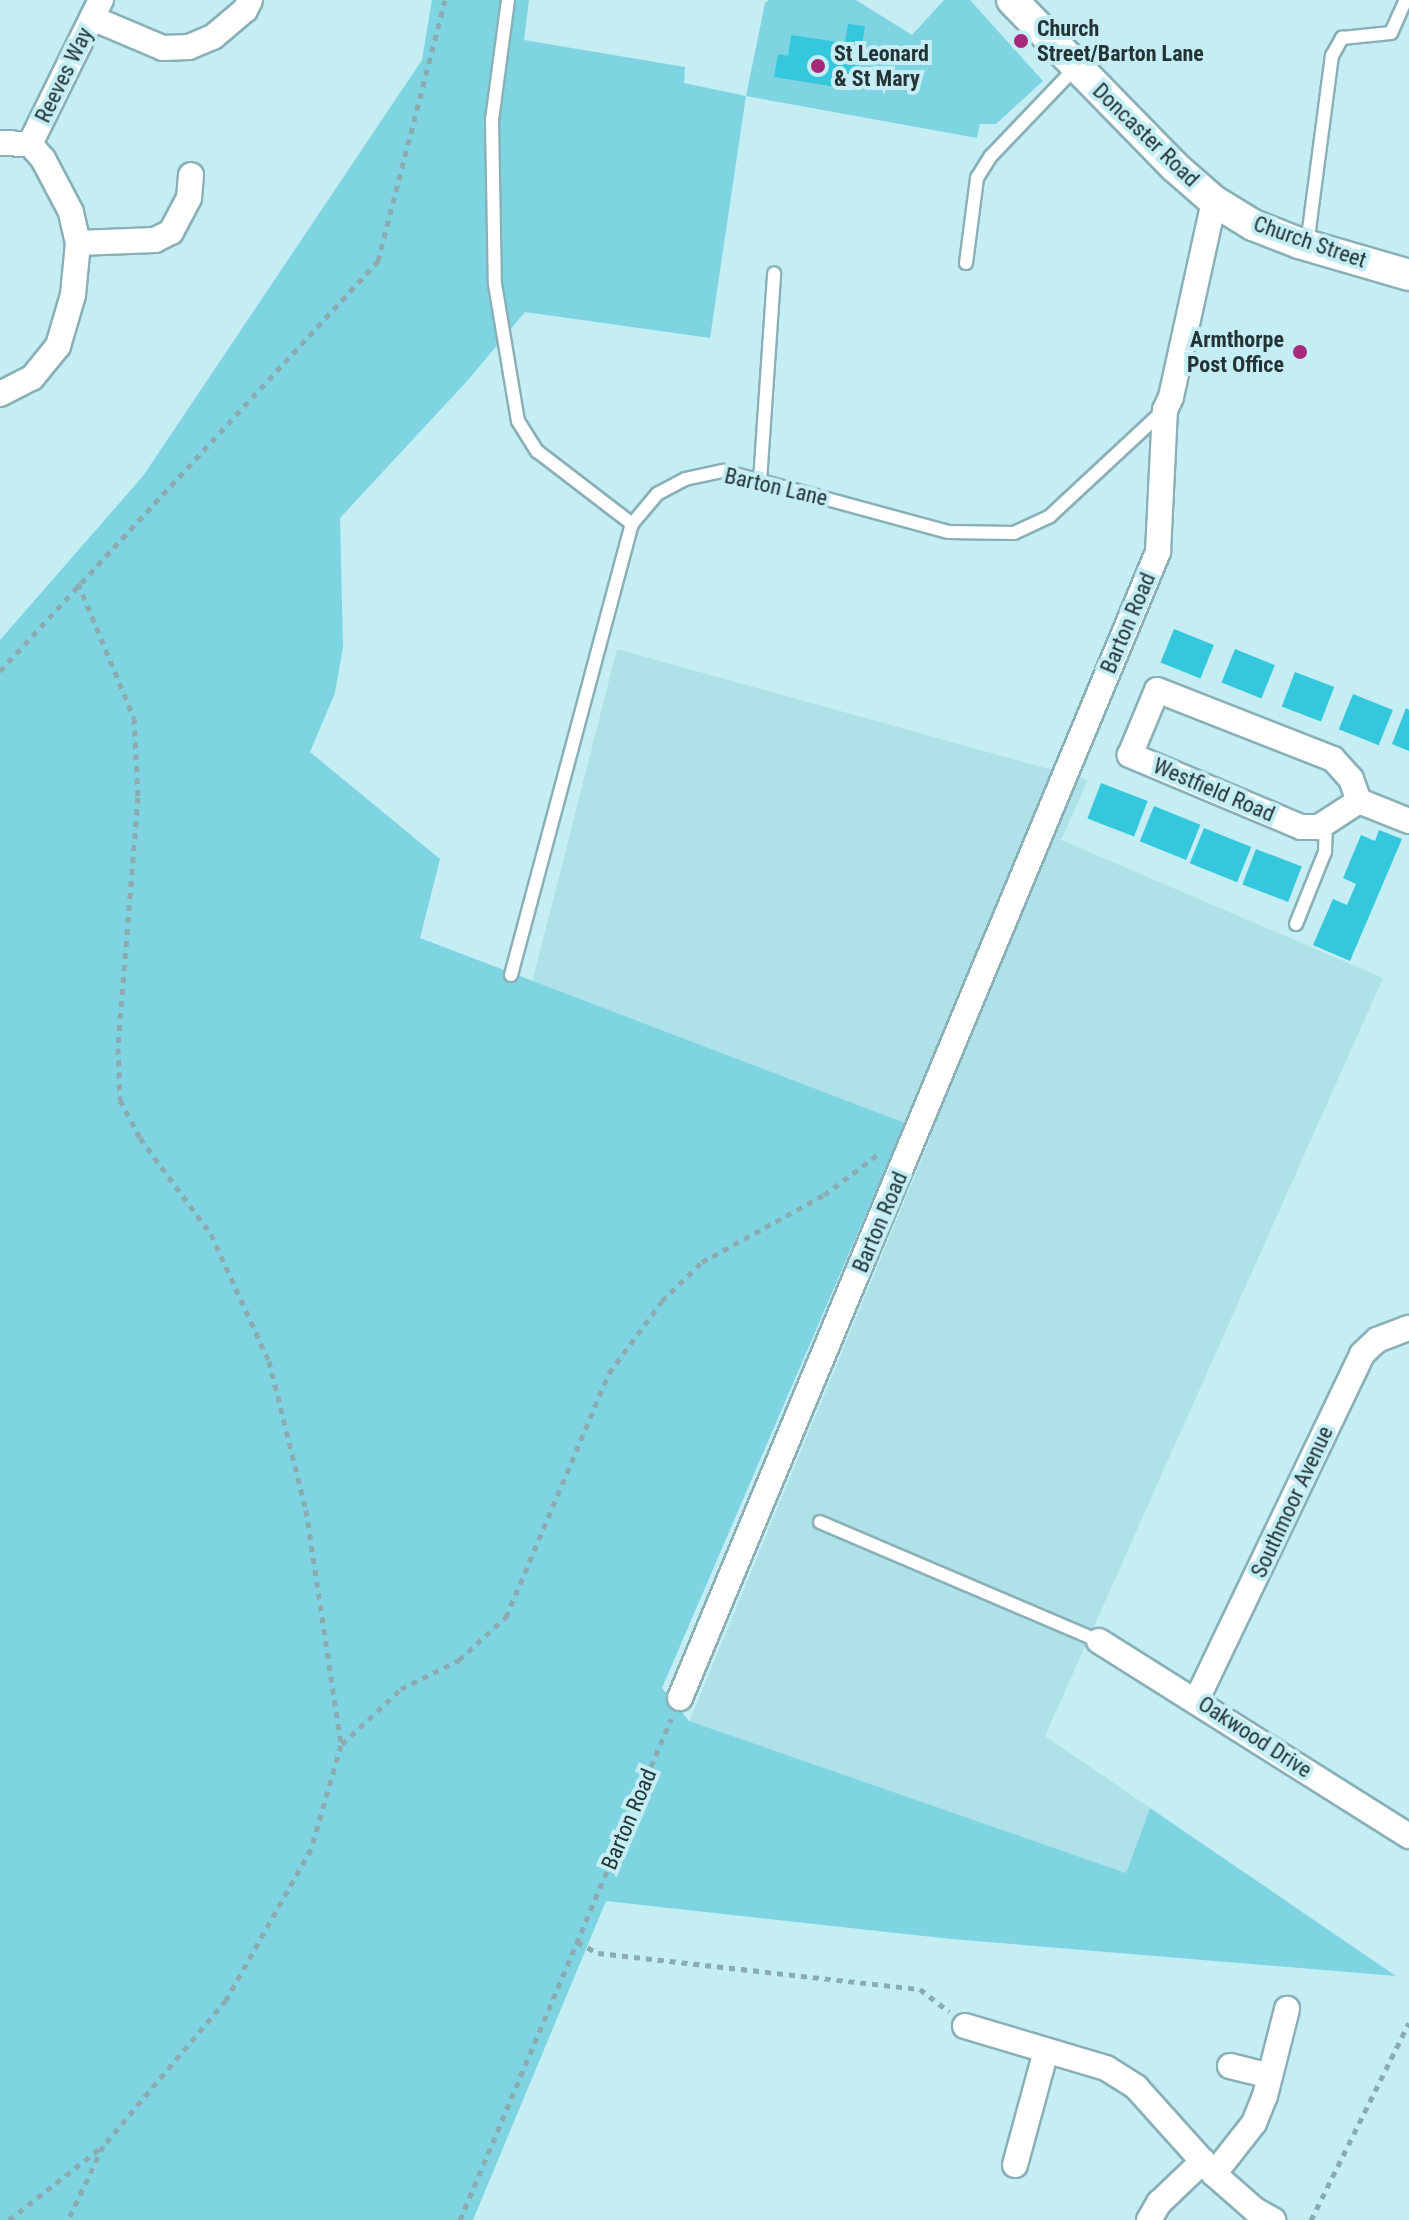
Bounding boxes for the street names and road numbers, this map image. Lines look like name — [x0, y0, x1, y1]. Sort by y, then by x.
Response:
street label: Reeves Way — [30, 23, 98, 127]
street label: Doncaster Road — [1087, 78, 1205, 192]
street label: Church Street — [1250, 210, 1370, 274]
street label: Barton Lane — [722, 462, 830, 512]
street label: Barton Road — [1095, 569, 1161, 677]
street label: Westfield Road — [1149, 753, 1279, 827]
street label: Barton Road — [847, 1168, 913, 1276]
street label: Southmoor Avenue — [1245, 1422, 1339, 1582]
street label: Oakwood Drive — [1193, 1691, 1317, 1783]
street label: Barton Road — [596, 1765, 662, 1873]

